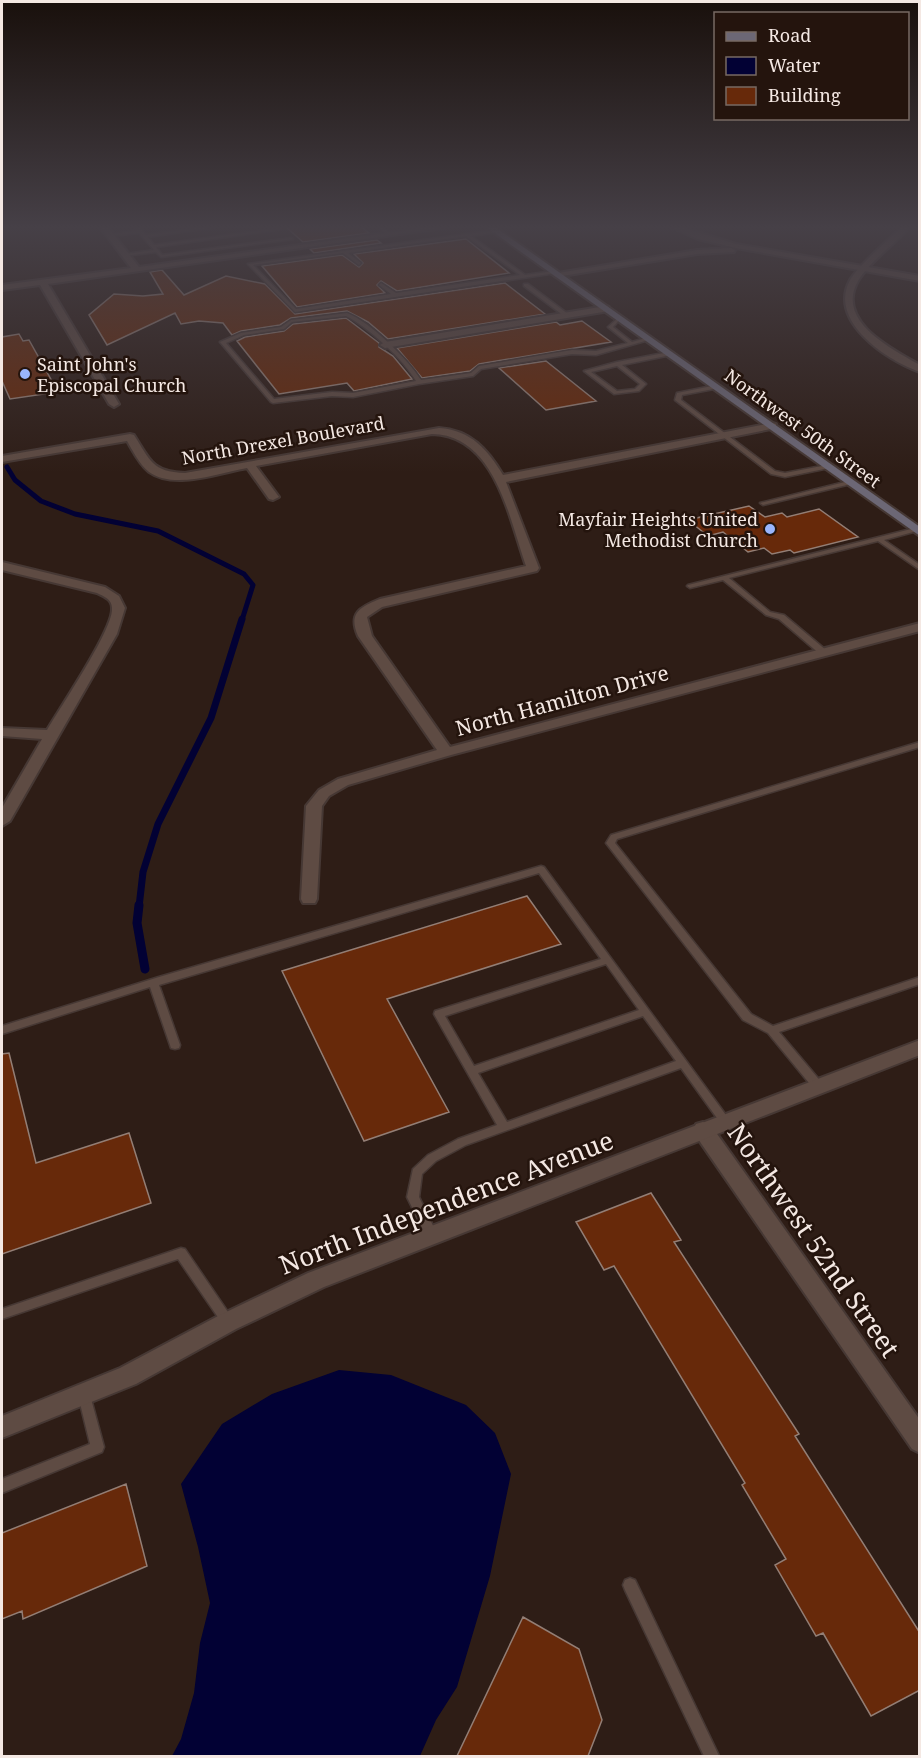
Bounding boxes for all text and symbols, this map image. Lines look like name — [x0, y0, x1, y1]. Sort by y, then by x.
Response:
legend — [714, 12, 909, 120]
text: Road — [768, 23, 811, 47]
text: Water — [768, 53, 821, 77]
text: Building — [768, 83, 841, 107]
place label: Saint John's Episcopal Church — [37, 352, 187, 397]
street label: Northwest 50th Street — [720, 363, 886, 493]
marker: Saint John's Episcopal Church — [18, 367, 32, 381]
street label: North Drexel Boulevard — [180, 410, 386, 470]
place label: Mayfair Heights United Methodist Church — [558, 507, 758, 552]
marker: Mayfair Heights United Methodist Church — [763, 522, 777, 536]
street label: North Hamilton Drive — [452, 658, 672, 742]
street label: Northwest 52nd Street — [720, 1116, 908, 1364]
street label: North Independence Avenue — [274, 1122, 618, 1282]

